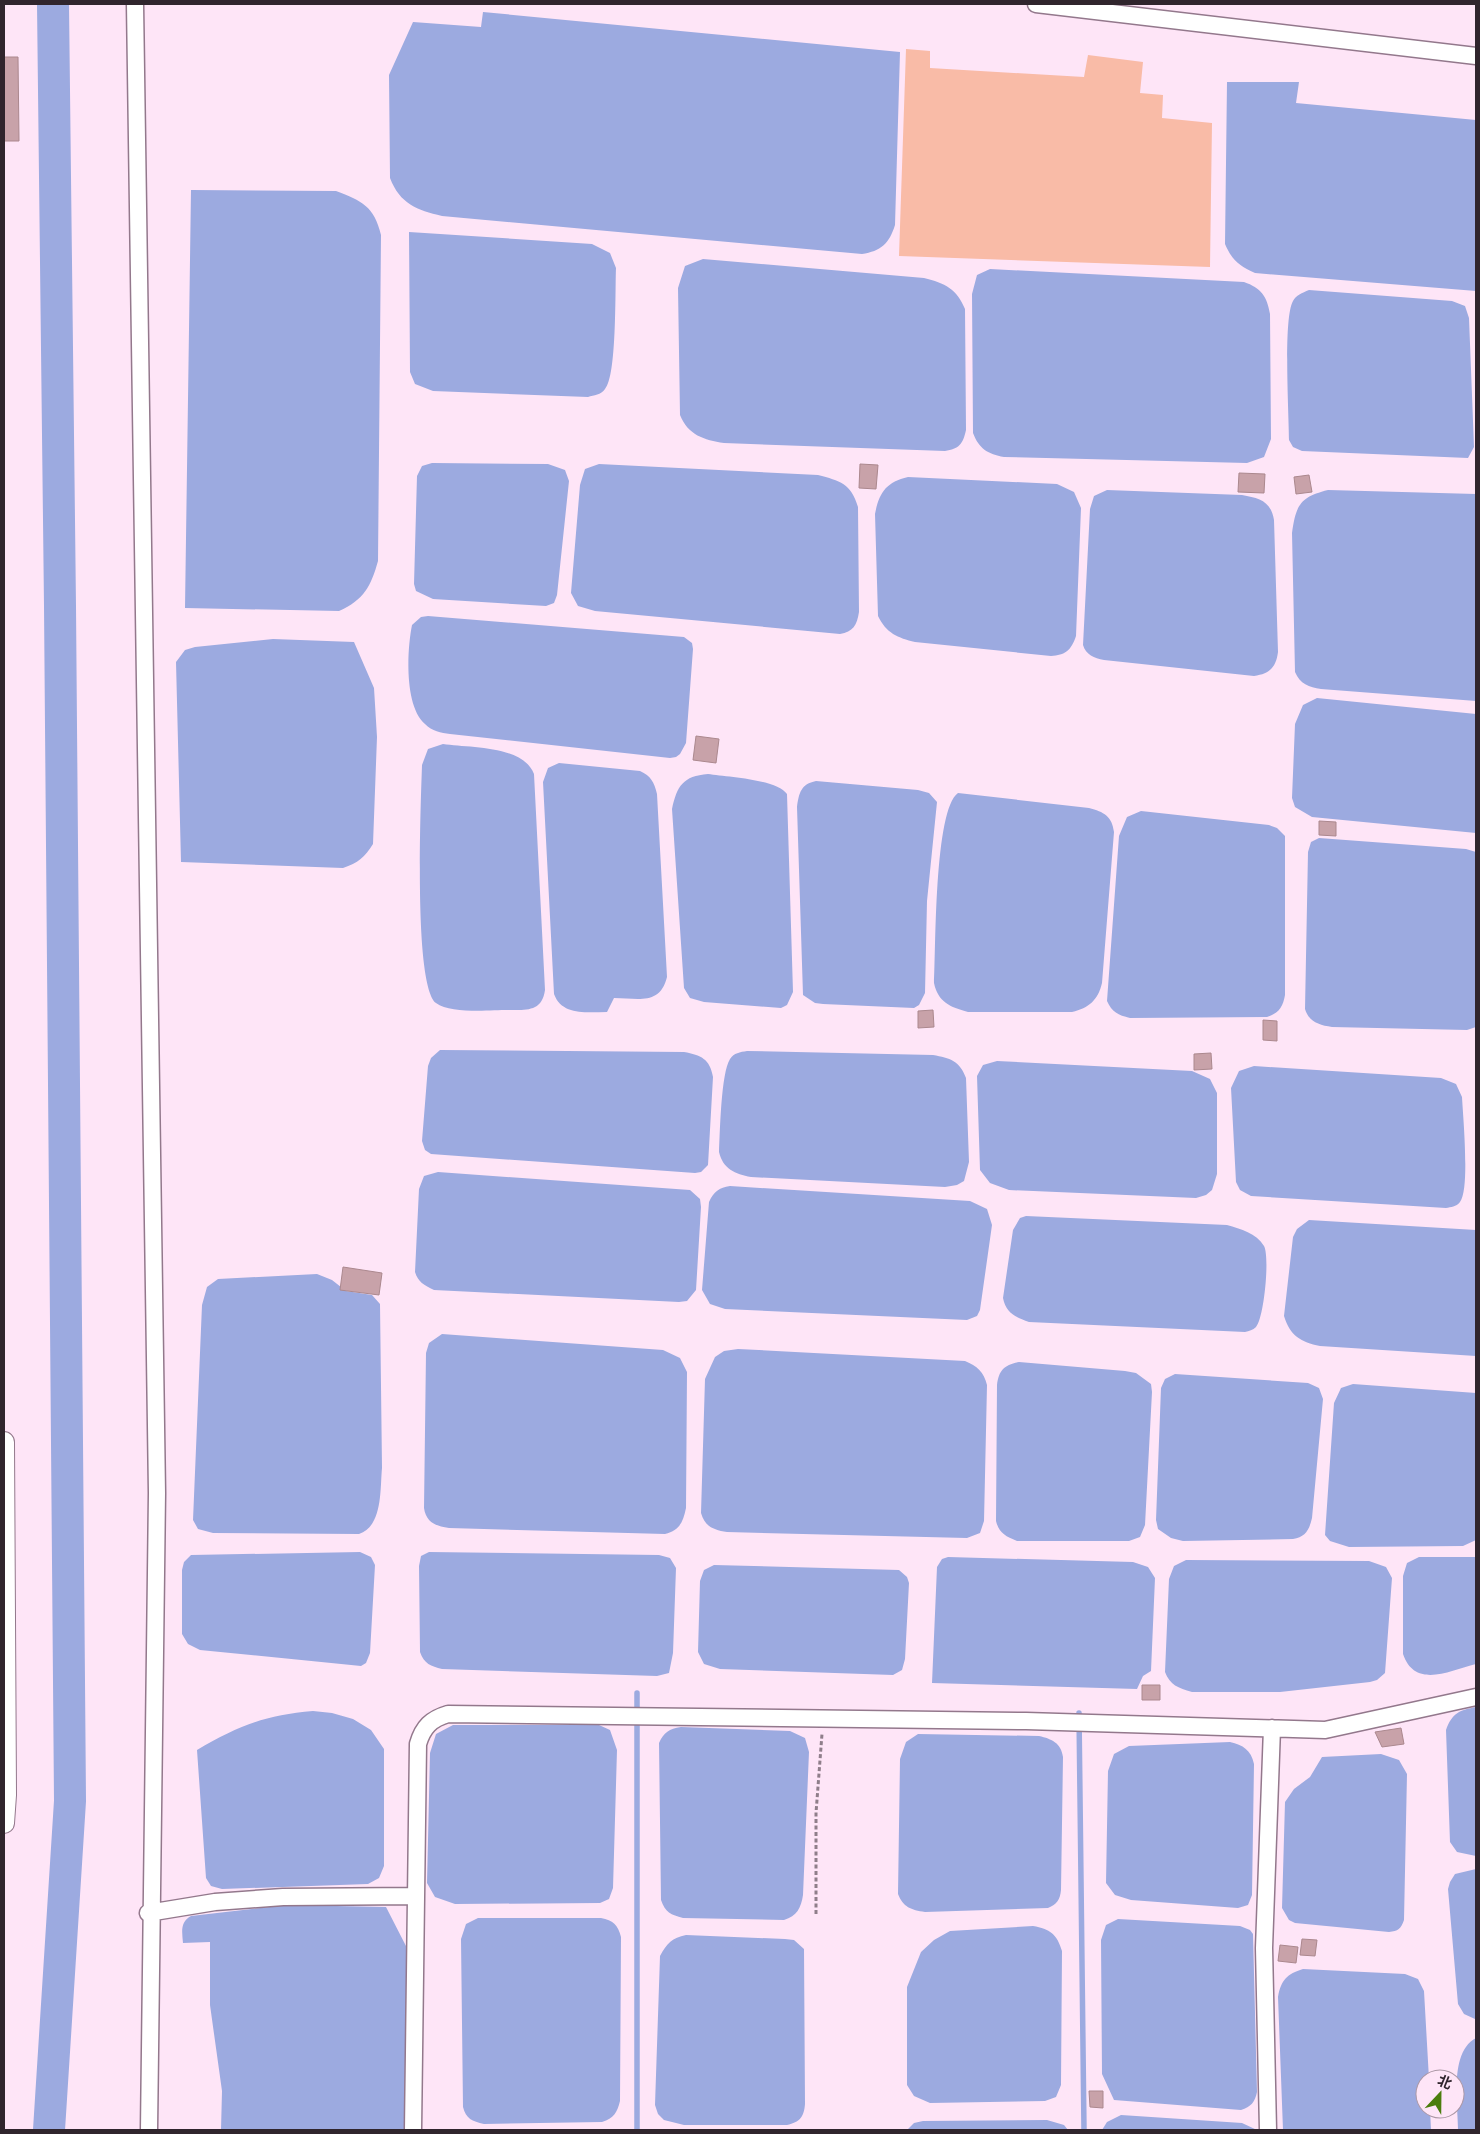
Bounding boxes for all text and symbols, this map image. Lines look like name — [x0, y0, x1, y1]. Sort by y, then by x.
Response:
north arrow — [1415, 2069, 1465, 2119]
text: 北 — [1435, 2072, 1454, 2092]

